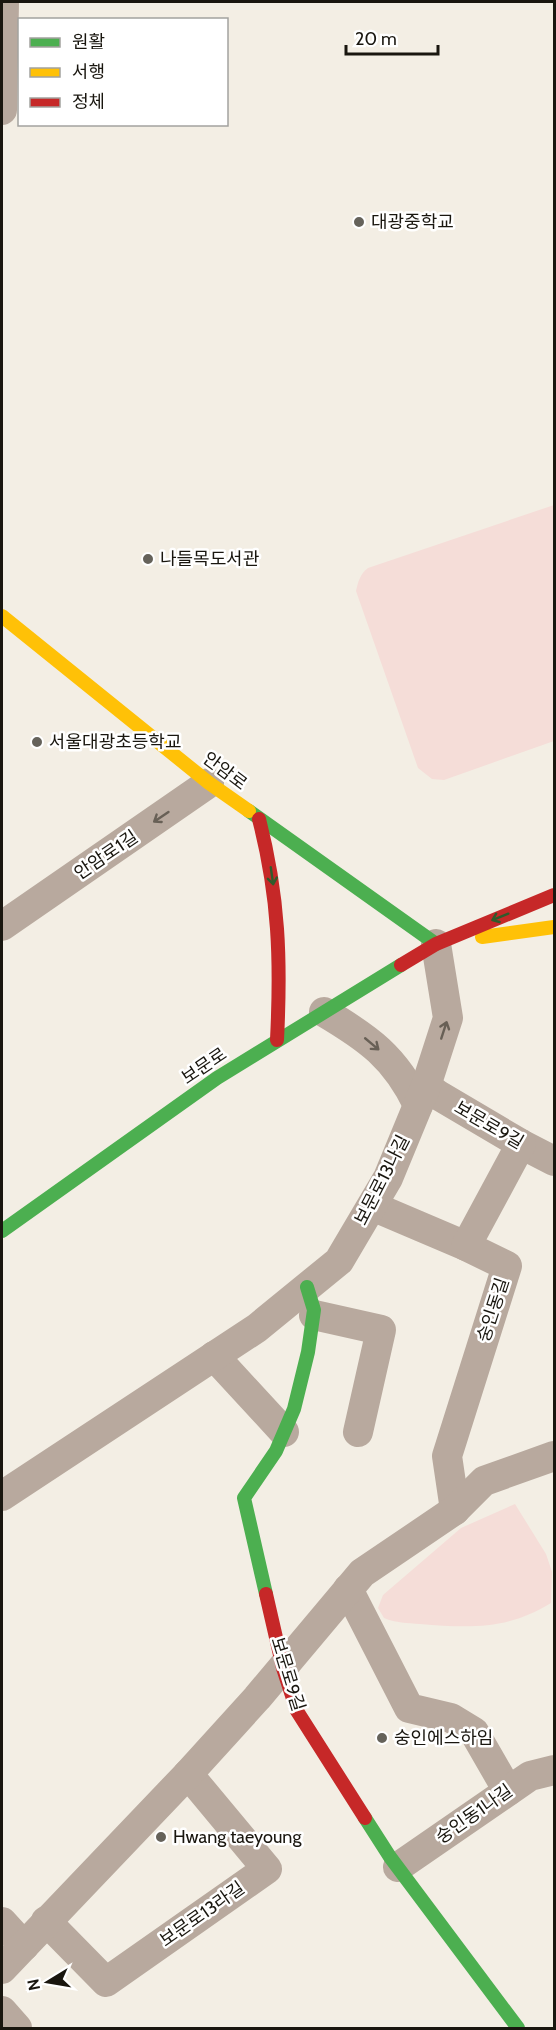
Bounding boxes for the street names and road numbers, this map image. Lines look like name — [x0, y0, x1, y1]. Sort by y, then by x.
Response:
street label: 안암로 — [199, 747, 251, 795]
street label: 안암로1길 — [70, 826, 142, 884]
street label: 보문로 — [177, 1043, 231, 1089]
street label: 보문로9길 — [450, 1096, 528, 1154]
street label: 보문로13나길 — [350, 1131, 414, 1229]
street label: 숭인동길 — [472, 1275, 514, 1345]
street label: 보문로9길 — [266, 1634, 310, 1714]
street label: 숭인동1나길 — [431, 1780, 517, 1848]
street label: 보문로13라길 — [155, 1877, 249, 1951]

